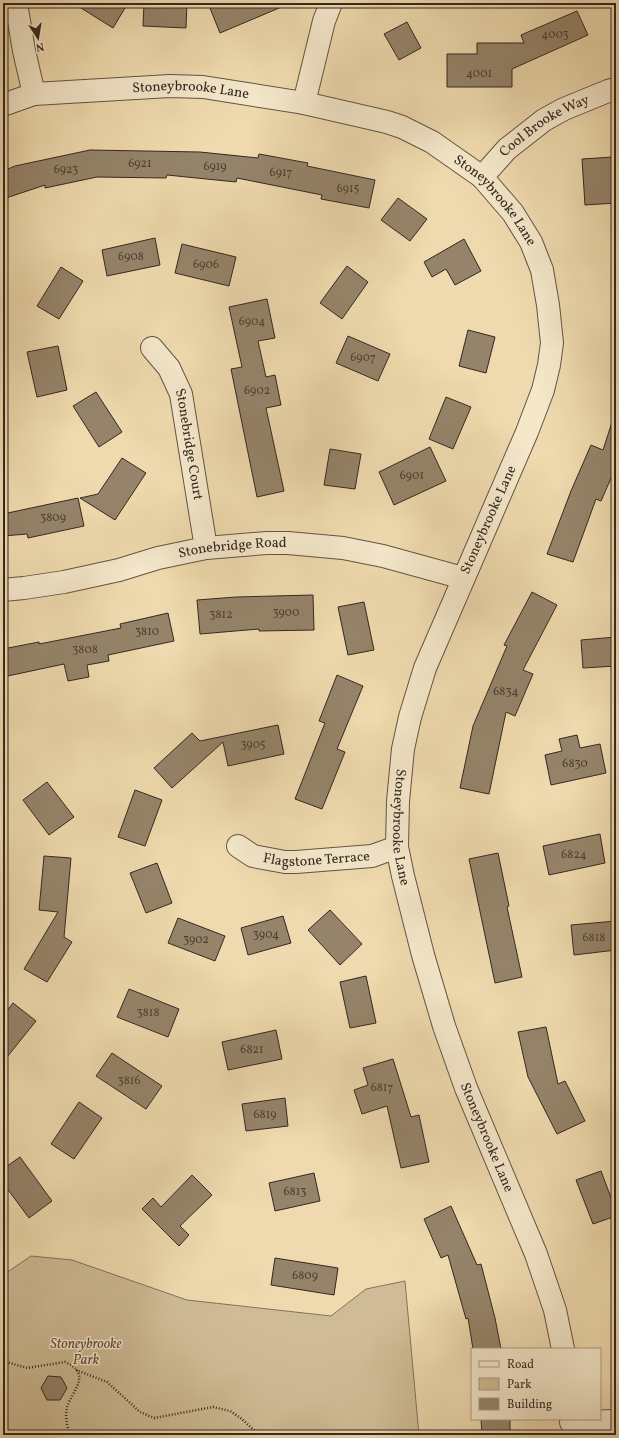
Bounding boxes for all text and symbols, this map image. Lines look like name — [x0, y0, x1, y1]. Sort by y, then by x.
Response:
north arrow — [18, 18, 58, 58]
house number: 4003 — [541, 27, 569, 43]
text: N — [34, 38, 45, 54]
house number: 4001 — [466, 66, 492, 82]
street label: Stoneybrooke Lane — [132, 76, 251, 104]
street label: Cool Brooke Way — [495, 90, 593, 161]
street label: Stoneybrooke Lane — [450, 150, 541, 250]
house number: 6921 — [128, 156, 152, 172]
house number: 6919 — [203, 159, 227, 175]
house number: 6923 — [54, 162, 78, 178]
house number: 6917 — [270, 165, 293, 181]
house number: 6915 — [337, 181, 360, 197]
house number: 6908 — [118, 249, 144, 265]
house number: 6906 — [193, 257, 219, 273]
house number: 6904 — [239, 314, 265, 330]
house number: 6907 — [350, 350, 376, 366]
house number: 6902 — [244, 383, 270, 399]
street label: Stonebridge Court — [170, 385, 208, 502]
street label: Stoneybrooke Lane — [456, 462, 522, 577]
house number: 6901 — [400, 468, 424, 484]
house number: 3809 — [40, 510, 66, 526]
street label: Stonebridge Road — [177, 534, 287, 563]
house number: 3900 — [272, 605, 300, 621]
house number: 3812 — [209, 607, 233, 623]
house number: 3810 — [135, 624, 159, 640]
house number: 3808 — [72, 642, 98, 658]
house number: 6834 — [493, 684, 519, 700]
house number: 3905 — [240, 737, 266, 753]
house number: 6830 — [562, 756, 588, 772]
street label: Stoneybrooke Lane — [387, 768, 415, 888]
street label: Flagstone Terrace — [261, 847, 371, 872]
house number: 6824 — [561, 847, 587, 863]
house number: 3904 — [253, 927, 279, 943]
house number: 6818 — [583, 930, 605, 946]
house number: 3902 — [183, 932, 209, 948]
house number: 3818 — [136, 1005, 160, 1021]
house number: 6821 — [240, 1042, 264, 1058]
house number: 3816 — [118, 1073, 140, 1089]
house number: 6817 — [371, 1080, 393, 1096]
street label: Stoneybrooke Lane — [455, 1080, 518, 1195]
house number: 6819 — [253, 1107, 277, 1123]
house number: 6813 — [284, 1184, 306, 1200]
house number: 6809 — [292, 1268, 318, 1284]
park label: Stoneybrooke Park — [50, 1335, 122, 1370]
legend — [471, 1348, 601, 1420]
text: Road — [507, 1357, 534, 1373]
text: Park — [507, 1377, 532, 1393]
text: Building — [507, 1397, 552, 1413]

